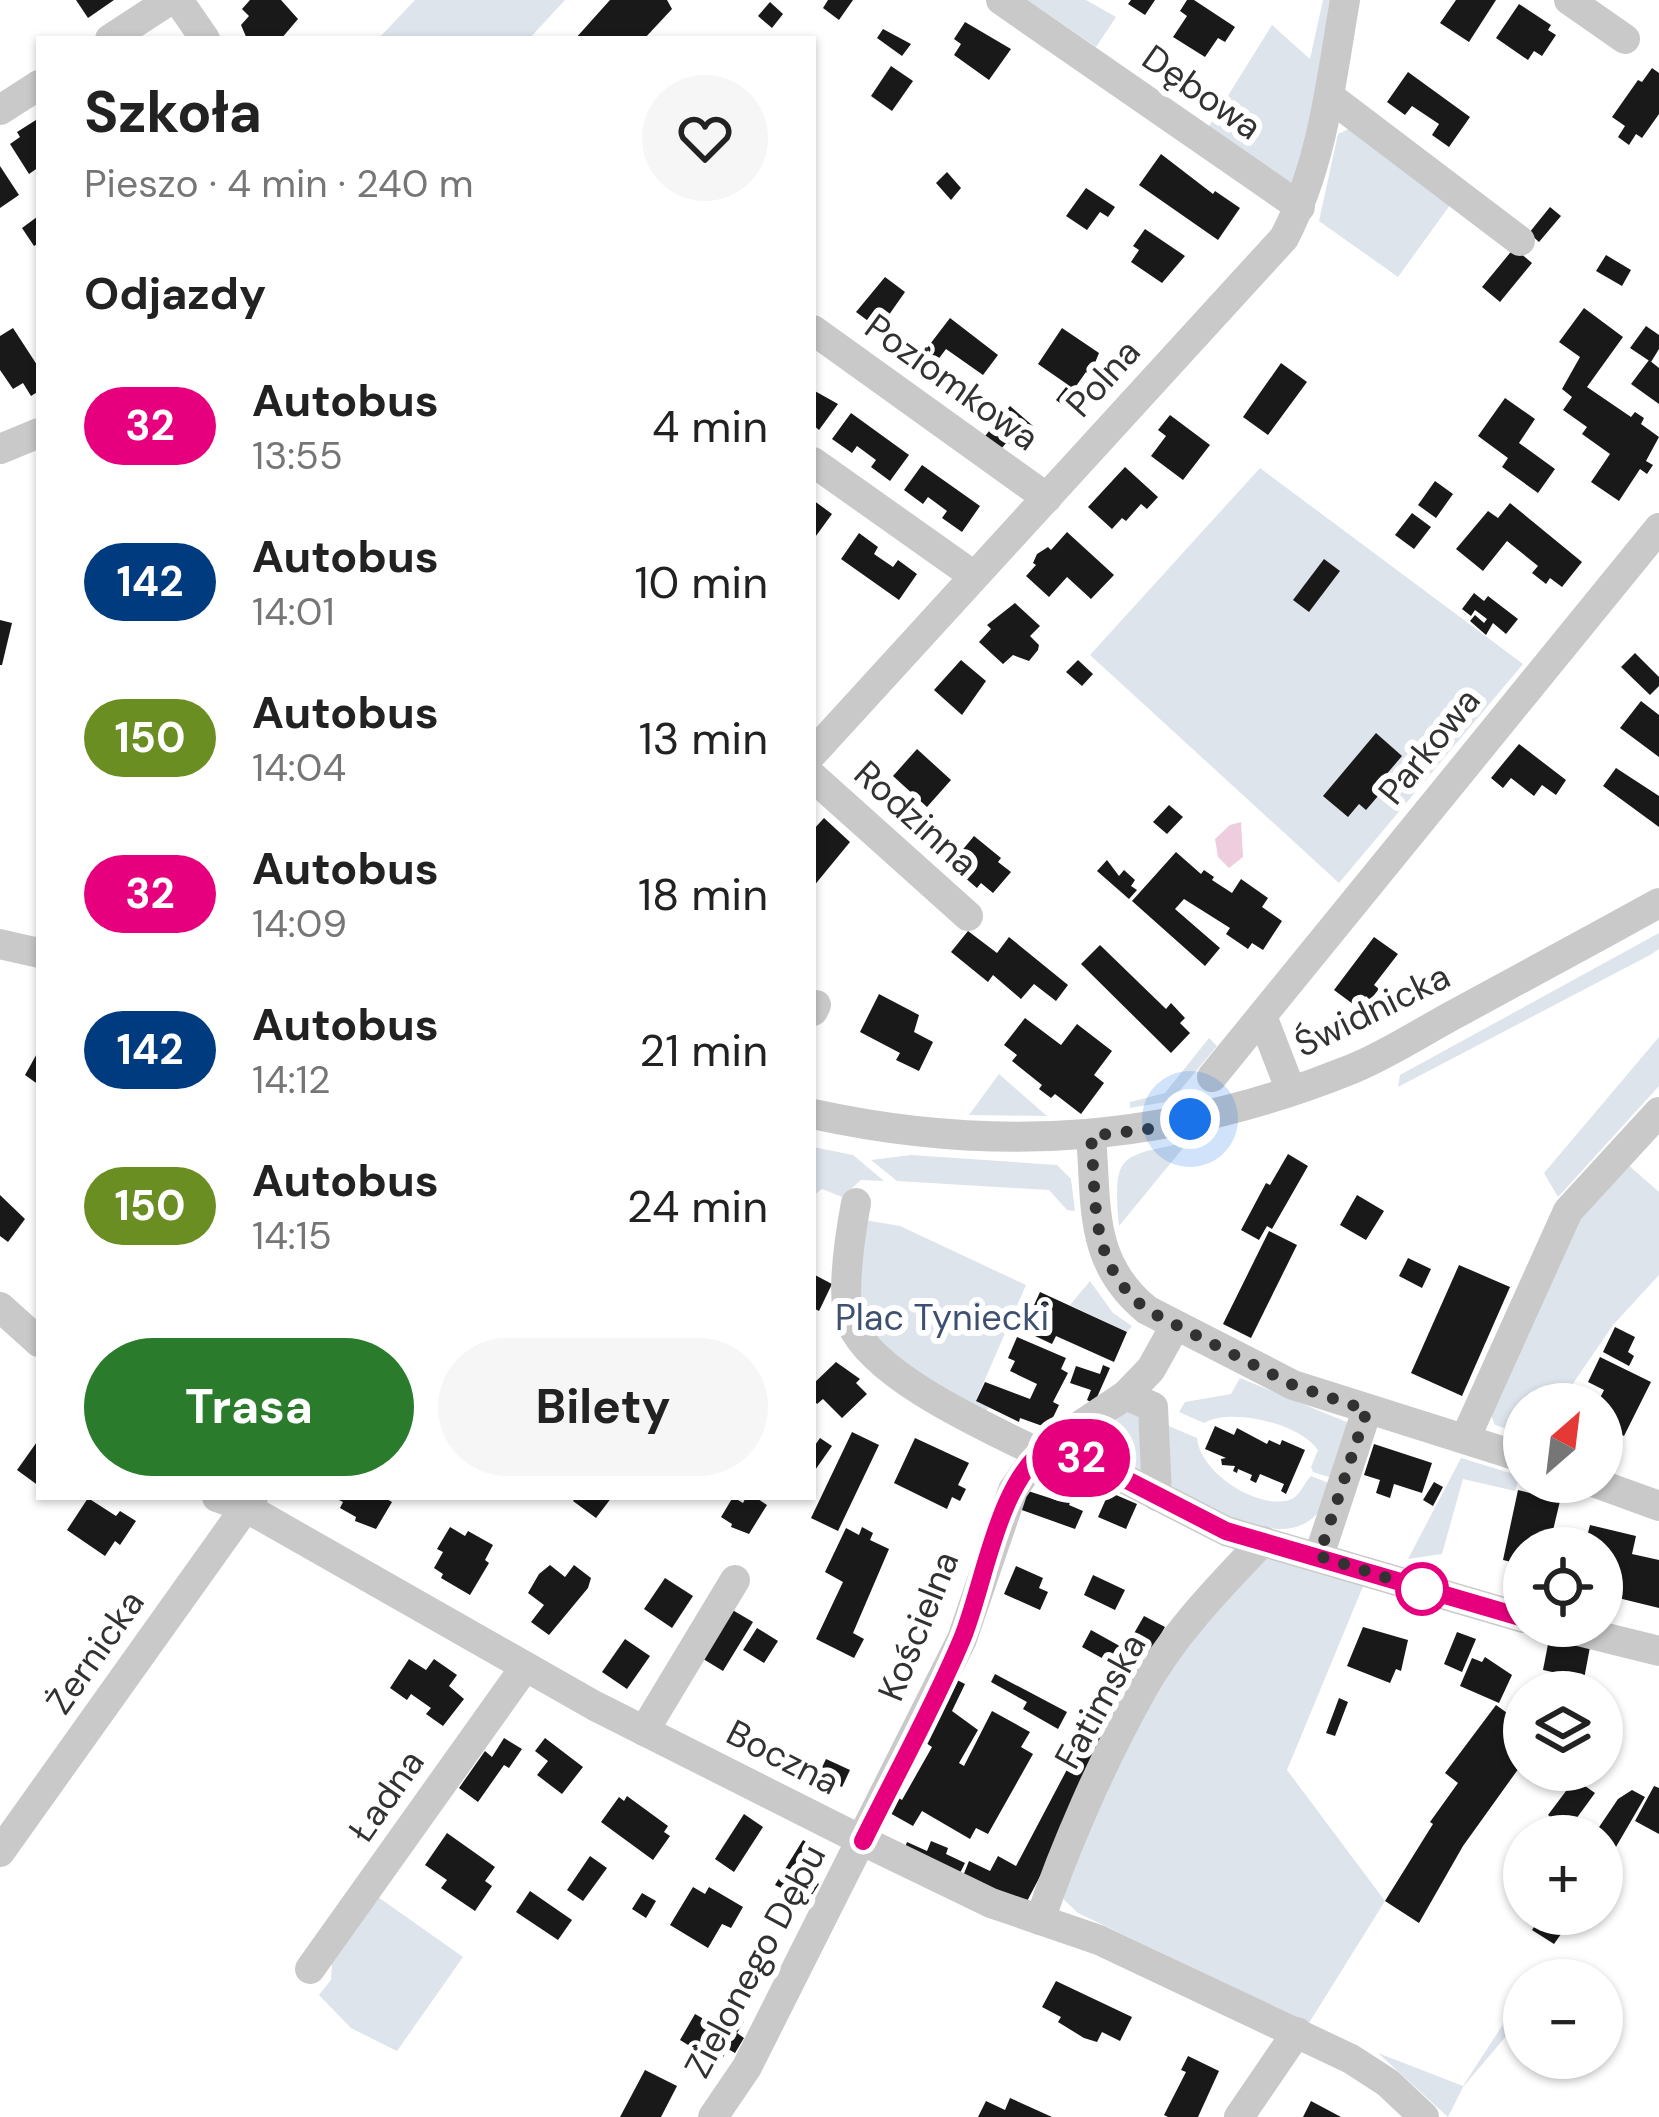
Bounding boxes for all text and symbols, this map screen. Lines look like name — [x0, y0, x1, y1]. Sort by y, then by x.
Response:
street label: Dębowa — [1133, 34, 1271, 150]
text: Szkoła — [84, 75, 262, 150]
button: heart — [642, 75, 768, 201]
text: Pieszo · 4 min · 240 m — [84, 158, 473, 209]
text: Odjazdy — [84, 264, 266, 323]
street label: Poziomkowa — [856, 303, 1048, 461]
street label: Polna — [1056, 329, 1150, 427]
text: Autobus — [252, 371, 439, 430]
text: 4 min — [652, 397, 768, 456]
text: 32 — [125, 398, 175, 453]
text: 13:55 — [252, 430, 343, 481]
text: Autobus — [252, 527, 439, 586]
text: 10 min — [634, 553, 768, 612]
text: 142 — [117, 554, 183, 609]
text: 14:01 — [252, 586, 335, 637]
street label: Parkowa — [1368, 678, 1490, 814]
text: Autobus — [252, 683, 439, 742]
text: 13 min — [639, 709, 768, 768]
text: 150 — [115, 710, 185, 765]
text: 14:04 — [252, 742, 346, 793]
street label: Rodzinna — [844, 750, 988, 886]
text: Autobus — [252, 839, 439, 898]
text: 18 min — [638, 865, 768, 924]
text: 32 — [125, 866, 175, 921]
text: 14:09 — [252, 898, 347, 949]
street label: Świdnicka — [1287, 952, 1457, 1068]
text: Autobus — [252, 995, 439, 1054]
text: 21 min — [639, 1021, 768, 1080]
text: 142 — [117, 1022, 183, 1077]
text: 14:12 — [252, 1054, 330, 1105]
your location — [1160, 1089, 1220, 1149]
text: Autobus — [252, 1151, 439, 1210]
text: 24 min — [627, 1177, 768, 1236]
text: 150 — [115, 1178, 185, 1233]
text: 14:15 — [252, 1210, 332, 1261]
park label: Plac Tyniecki — [835, 1294, 1049, 1341]
button: Trasa — [84, 1338, 414, 1476]
button: Bilety — [438, 1338, 768, 1476]
north arrow — [1503, 1383, 1623, 1503]
map controls — [1503, 1383, 1623, 2079]
line badge: 32 — [1027, 1419, 1135, 1497]
text: 32 — [1056, 1430, 1106, 1485]
button: locate — [1503, 1527, 1623, 1647]
street label: Kościelna — [867, 1544, 969, 1708]
unlabelled marker — [1397, 1564, 1447, 1614]
street label: Żernicka — [35, 1581, 155, 1723]
street label: Fatimska — [1044, 1625, 1156, 1777]
button: layers — [1503, 1671, 1623, 1791]
street label: Boczna — [719, 1709, 847, 1805]
street label: Ładna — [337, 1741, 435, 1851]
button: + — [1503, 1815, 1623, 1935]
street label: Zielonego Dębu — [674, 1836, 836, 2086]
button: − — [1503, 1959, 1623, 2079]

